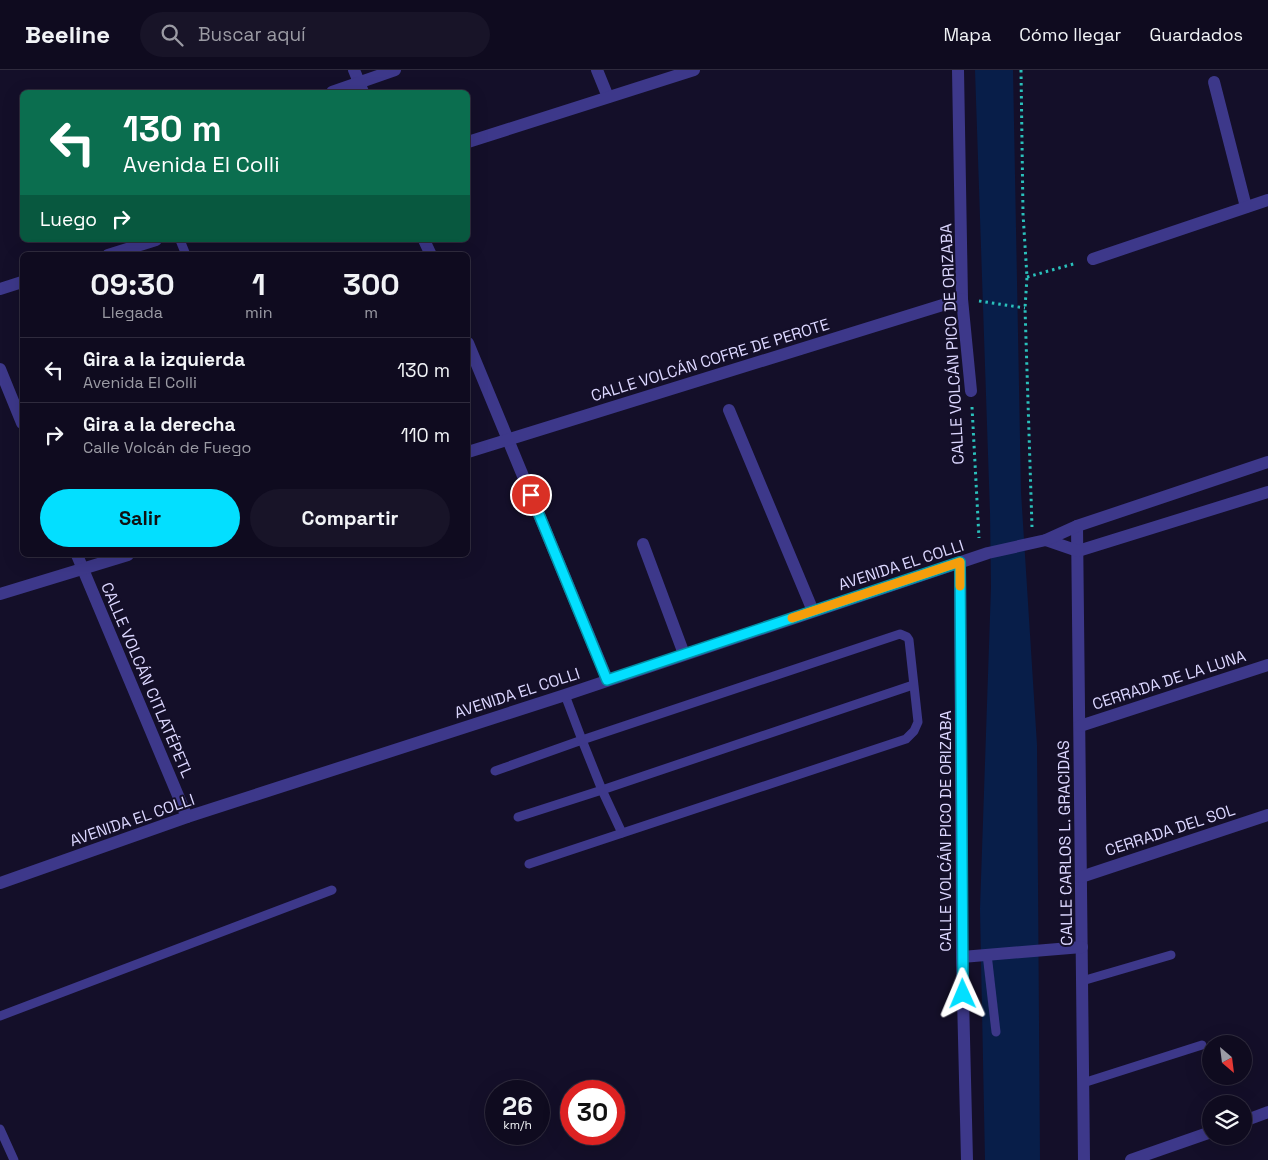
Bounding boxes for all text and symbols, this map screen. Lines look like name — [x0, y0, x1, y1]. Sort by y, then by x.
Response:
search box — [140, 12, 490, 57]
text: Beeline — [25, 19, 110, 50]
icon: search — [158, 21, 186, 49]
text: Buscar aquí — [198, 22, 306, 47]
text: Mapa — [943, 23, 991, 46]
text: Cómo llegar — [1019, 23, 1121, 46]
text: Guardados — [1149, 23, 1243, 46]
text: 130 m — [123, 107, 222, 151]
icon: left — [40, 110, 105, 175]
text: Avenida El Colli — [123, 150, 280, 178]
icon: right — [107, 205, 135, 233]
text: Luego — [40, 207, 97, 232]
street label: CALLE VOLCÁN PICO DE ORIZABA — [935, 223, 969, 465]
text: 09:30 — [90, 265, 175, 304]
text: 1 — [252, 265, 266, 304]
text: 300 — [343, 265, 400, 304]
text: Llegada — [102, 302, 163, 323]
text: min — [245, 302, 272, 323]
text: m — [364, 302, 378, 323]
street label: CALLE VOLCÁN COFRE DE PEROTE — [588, 314, 832, 406]
text: Gira a la izquierda — [83, 347, 245, 372]
icon: left — [40, 356, 68, 384]
text: 130 m — [397, 358, 450, 383]
text: Avenida El Colli — [83, 372, 197, 393]
text: Gira a la derecha — [83, 412, 235, 437]
icon: right — [40, 421, 68, 449]
text: 110 m — [401, 423, 450, 448]
text: Calle Volcán de Fuego — [83, 437, 251, 458]
pin — [510, 474, 552, 516]
icon: arrive — [517, 481, 545, 509]
button: Salir — [40, 489, 240, 547]
button: Compartir — [250, 489, 450, 547]
street label: AVENIDA EL COLLI — [835, 535, 967, 595]
street label: CALLE VOLCÁN CITLATÉPETL — [96, 579, 198, 781]
street label: CERRADA DE LA LUNA — [1090, 645, 1248, 715]
street label: AVENIDA EL COLLI — [451, 663, 583, 723]
street label: CALLE VOLCÁN PICO DE ORIZABA — [935, 710, 956, 952]
street label: CALLE CARLOS L. GRACIDAS — [1053, 740, 1077, 946]
street label: AVENIDA EL COLLI — [67, 789, 197, 851]
street label: CERRADA DEL SOL — [1102, 799, 1238, 861]
position arrow — [936, 967, 988, 1019]
north arrow — [1202, 1035, 1252, 1085]
map controls — [1202, 1035, 1252, 1145]
speed limit sign: 30 — [560, 1080, 625, 1145]
text: 26 — [502, 1090, 533, 1122]
button: layers — [1202, 1095, 1252, 1145]
text: km/h — [503, 1117, 532, 1133]

